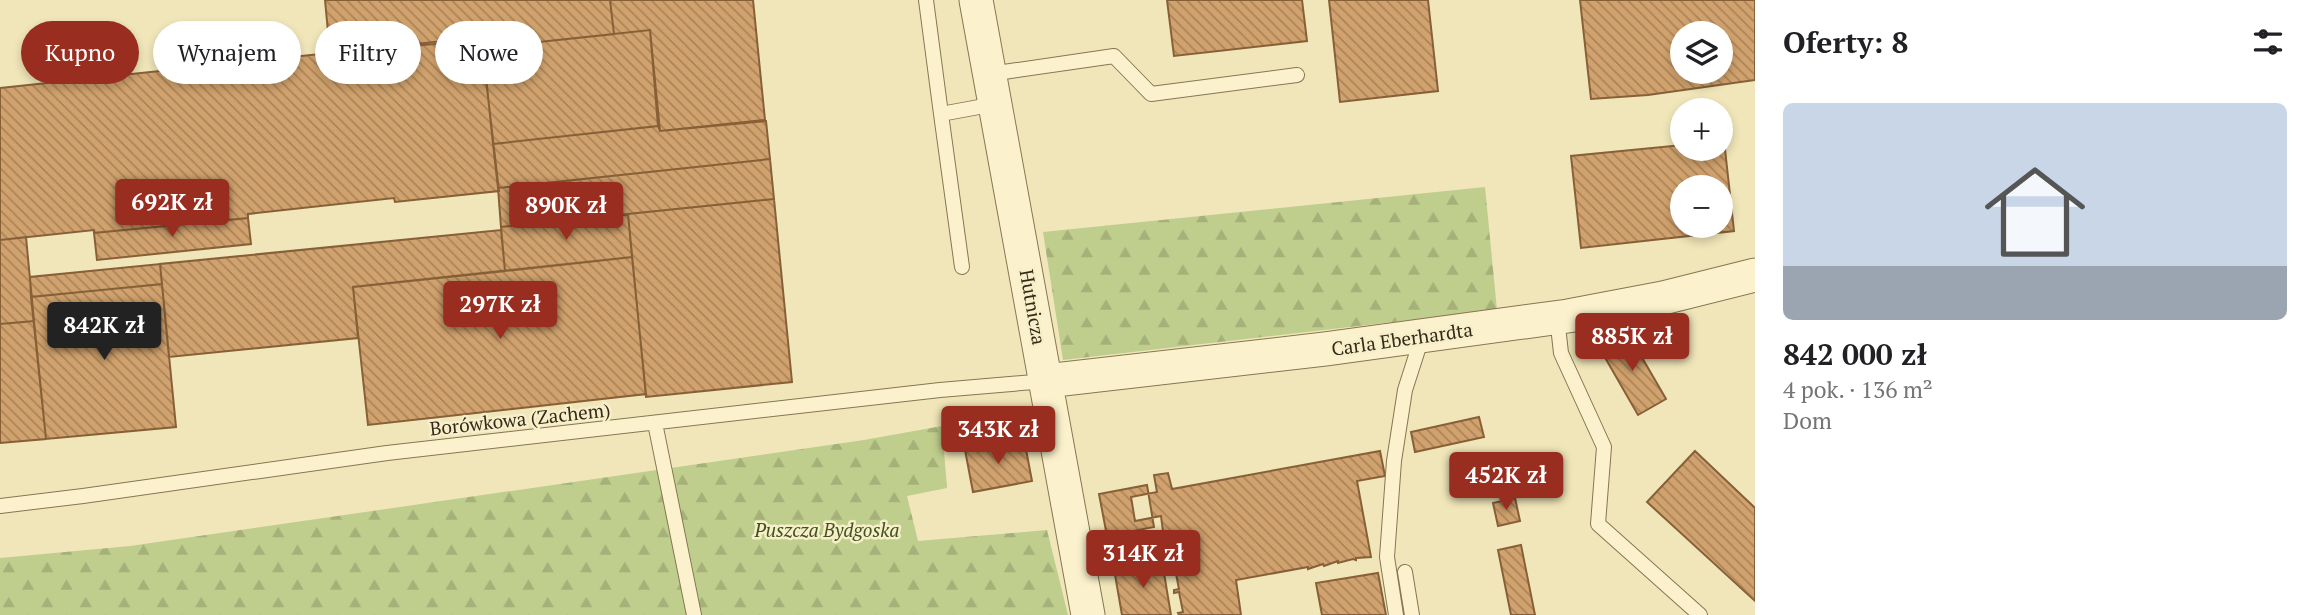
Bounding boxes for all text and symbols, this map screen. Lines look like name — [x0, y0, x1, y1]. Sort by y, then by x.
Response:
chip: Kupno — [21, 21, 139, 84]
chip: Wynajem — [153, 21, 301, 84]
chip: Filtry — [315, 21, 421, 84]
chip: Nowe — [435, 21, 543, 84]
map controls — [1670, 21, 1733, 238]
button: layers — [1670, 21, 1733, 84]
text: Oferty: 8 — [1783, 22, 1908, 62]
icon: filters — [2249, 23, 2287, 61]
button: + — [1670, 98, 1733, 161]
icon: home — [1972, 149, 2098, 275]
button: − — [1670, 175, 1733, 238]
pin: 692K zł — [107, 180, 237, 239]
pin: 890K zł — [501, 182, 631, 242]
text: 692K zł — [131, 186, 213, 217]
text: 890K zł — [525, 189, 607, 220]
street label: Hutnicza — [1015, 267, 1052, 347]
pin: 297K zł — [435, 282, 565, 341]
text: 297K zł — [459, 288, 541, 319]
pin: 842K zł — [39, 302, 169, 362]
text: 842K zł — [63, 309, 145, 340]
pin: 885K zł — [1567, 314, 1697, 373]
street label: Carla Eberhardta — [1330, 316, 1475, 361]
text: 885K zł — [1591, 320, 1673, 351]
text: 842 000 zł — [1783, 334, 1927, 374]
text: 4 pok. · 136 m² — [1783, 374, 1933, 405]
street label: Borówkowa (Zachem) — [428, 397, 612, 440]
text: Dom — [1783, 405, 1832, 436]
pin: 343K zł — [933, 406, 1063, 466]
text: 343K zł — [957, 413, 1039, 444]
pin: 452K zł — [1441, 452, 1571, 512]
text: 452K zł — [1465, 459, 1547, 490]
park label: Puszcza Bydgoska — [754, 517, 899, 542]
pin: 314K zł — [1078, 530, 1208, 590]
text: 314K zł — [1102, 537, 1184, 568]

